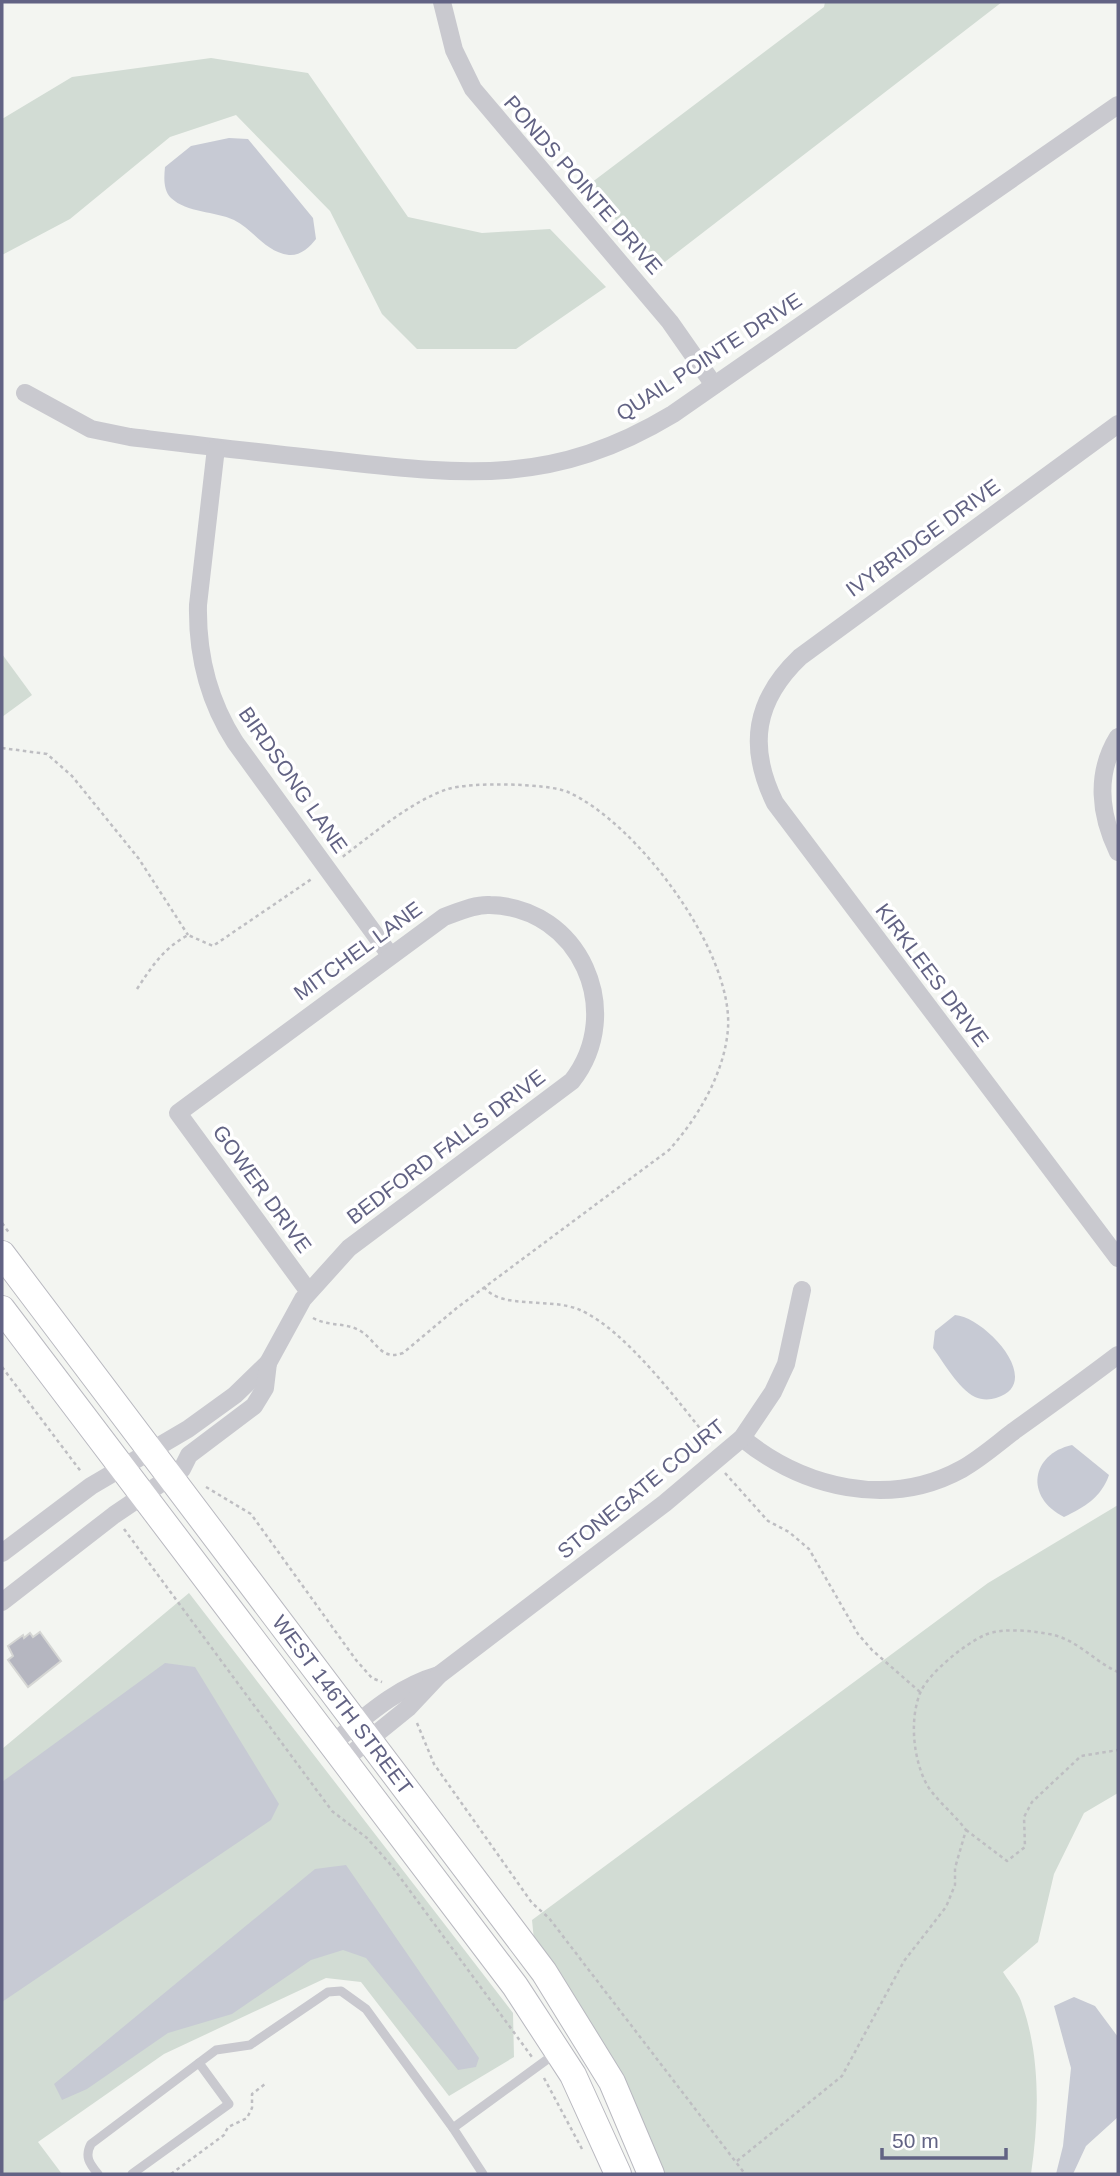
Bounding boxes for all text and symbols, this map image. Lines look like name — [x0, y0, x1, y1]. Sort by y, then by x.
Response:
street label: PONDS POINTE DRIVE — [500, 91, 667, 279]
street label: QUAIL POINTE DRIVE — [612, 288, 806, 425]
street label: IVYBRIDGE DRIVE — [841, 474, 1004, 601]
street label: BIRDSONG LANE — [234, 702, 352, 857]
street label: MITCHEL LANE — [289, 897, 426, 1005]
street label: KIRKLEES DRIVE — [871, 899, 994, 1051]
street label: BEDFORD FALLS DRIVE — [342, 1065, 549, 1228]
street label: GOWER DRIVE — [209, 1121, 316, 1257]
street label: STONEGATE COURT — [553, 1414, 729, 1563]
street label: WEST 146TH STREET — [268, 1611, 418, 1799]
scale bar — [882, 2116, 1006, 2160]
text: 50 m — [892, 2129, 939, 2152]

